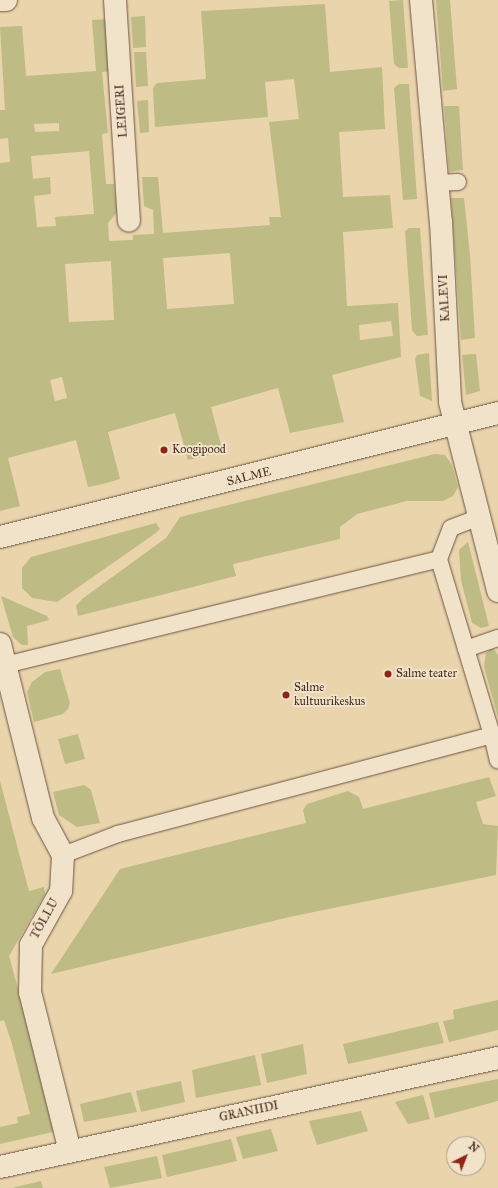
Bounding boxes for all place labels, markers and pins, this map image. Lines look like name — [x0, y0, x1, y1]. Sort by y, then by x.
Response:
place label: Koogipood — [172, 443, 226, 457]
marker: Koogipood — [159, 445, 169, 455]
place label: Salme teater — [396, 667, 457, 681]
marker: Salme teater — [383, 669, 393, 679]
place label: Salme kultuurikeskus — [294, 681, 365, 709]
marker: Salme kultuurikeskus — [281, 690, 291, 700]

